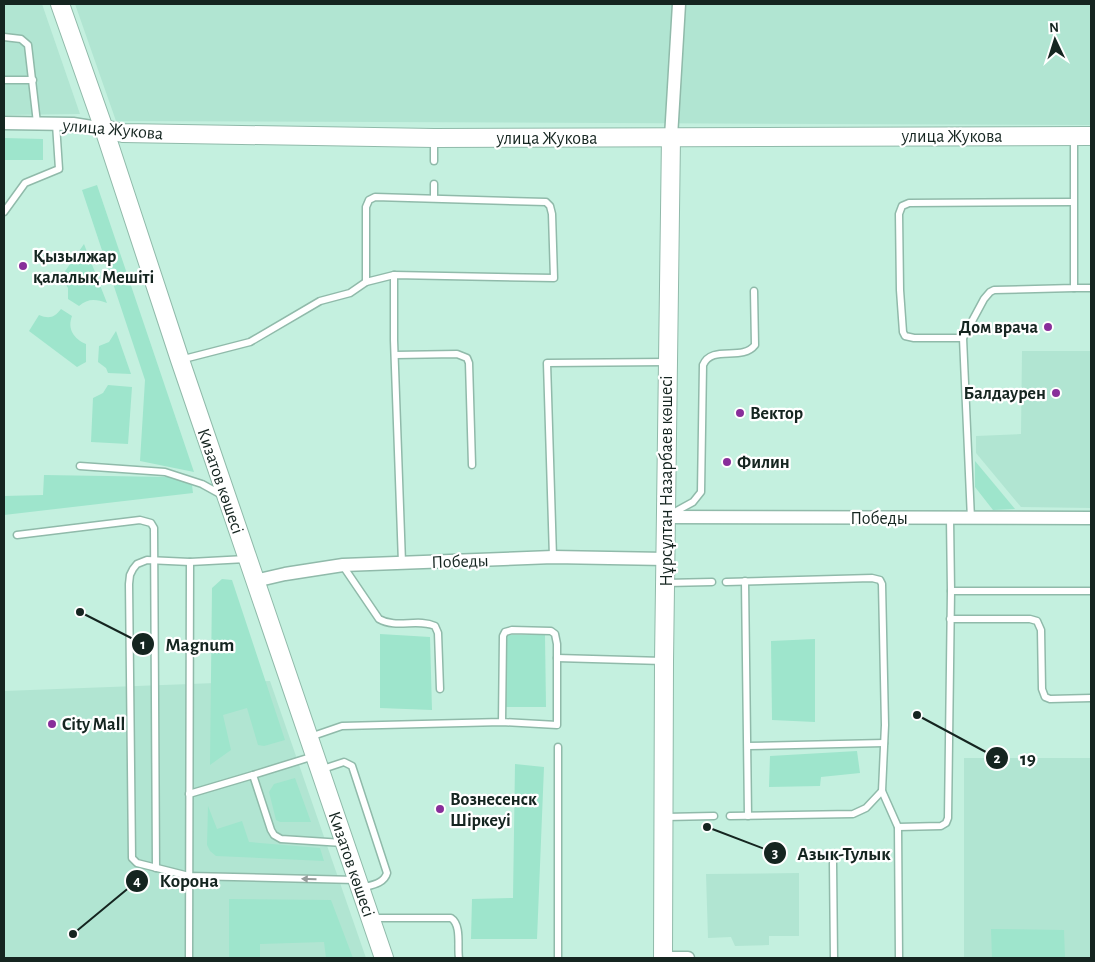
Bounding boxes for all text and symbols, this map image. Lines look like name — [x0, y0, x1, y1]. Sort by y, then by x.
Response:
north arrow — [1030, 15, 1080, 65]
text: N — [1049, 21, 1060, 35]
street label: улица Жукова — [61, 117, 164, 143]
street label: улица Жукова — [901, 128, 1002, 146]
street label: улица Жукова — [496, 130, 597, 148]
place label: Қызылжар қалалық Мешіті — [33, 248, 154, 287]
marker: Қызылжар қалалық Мешіті — [17, 260, 29, 272]
place label: Дом врача — [959, 319, 1038, 337]
marker: Дом врача — [1042, 321, 1054, 333]
street label: Нұрсұлтан Назарбаев көшесі — [657, 375, 676, 587]
place label: Балдаурен — [964, 385, 1046, 403]
marker: Балдаурен — [1050, 387, 1062, 399]
place label: Вектор — [750, 405, 803, 423]
marker: Вектор — [734, 407, 746, 419]
street label: Кизатов көшесі — [194, 426, 247, 536]
place label: Филин — [737, 454, 790, 472]
marker: Филин — [721, 456, 733, 468]
street label: Победы — [850, 509, 908, 528]
street label: Победы — [431, 551, 489, 572]
callout: Magnum — [130, 627, 244, 661]
text: Magnum — [166, 636, 234, 655]
text: 1 — [140, 637, 146, 652]
place label: City Mall — [62, 716, 125, 734]
marker: City Mall — [46, 718, 58, 730]
callout: 19 — [985, 741, 1046, 775]
text: 19 — [1020, 750, 1036, 769]
text: 2 — [993, 751, 1001, 766]
place label: Вознесенск Шіркеуі — [450, 791, 537, 830]
marker: Вознесенск Шіркеуі — [434, 803, 446, 815]
street label: Кизатов көшесі — [325, 809, 378, 919]
callout: Азык-Тулык — [762, 836, 901, 870]
text: Азык-Тулык — [797, 845, 891, 864]
text: 3 — [772, 846, 778, 861]
callout: Корона — [125, 864, 229, 898]
text: Корона — [159, 872, 219, 891]
text: 4 — [133, 874, 141, 889]
one-way arrow — [300, 875, 316, 883]

